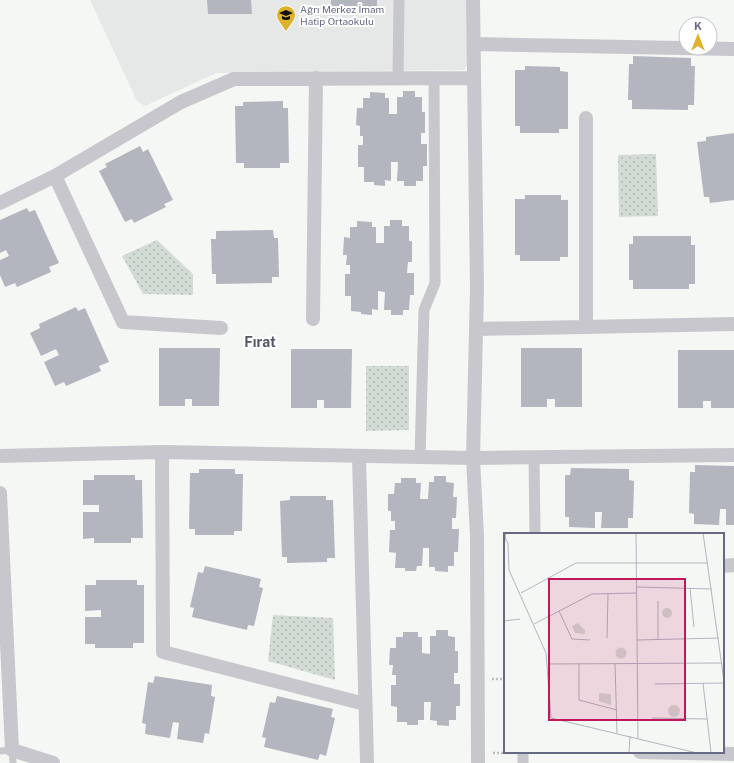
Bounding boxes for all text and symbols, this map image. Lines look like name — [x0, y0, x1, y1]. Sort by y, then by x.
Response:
place label: Ağrı Merkez İmam Hatip Ortaokulu — [300, 3, 384, 27]
school or university icon: Ağrı Merkez İmam Hatip Ortaokulu — [275, 4, 297, 32]
north arrow — [678, 16, 718, 56]
text: K — [694, 20, 702, 32]
district label: Fırat — [244, 334, 276, 350]
inset map — [504, 533, 724, 753]

